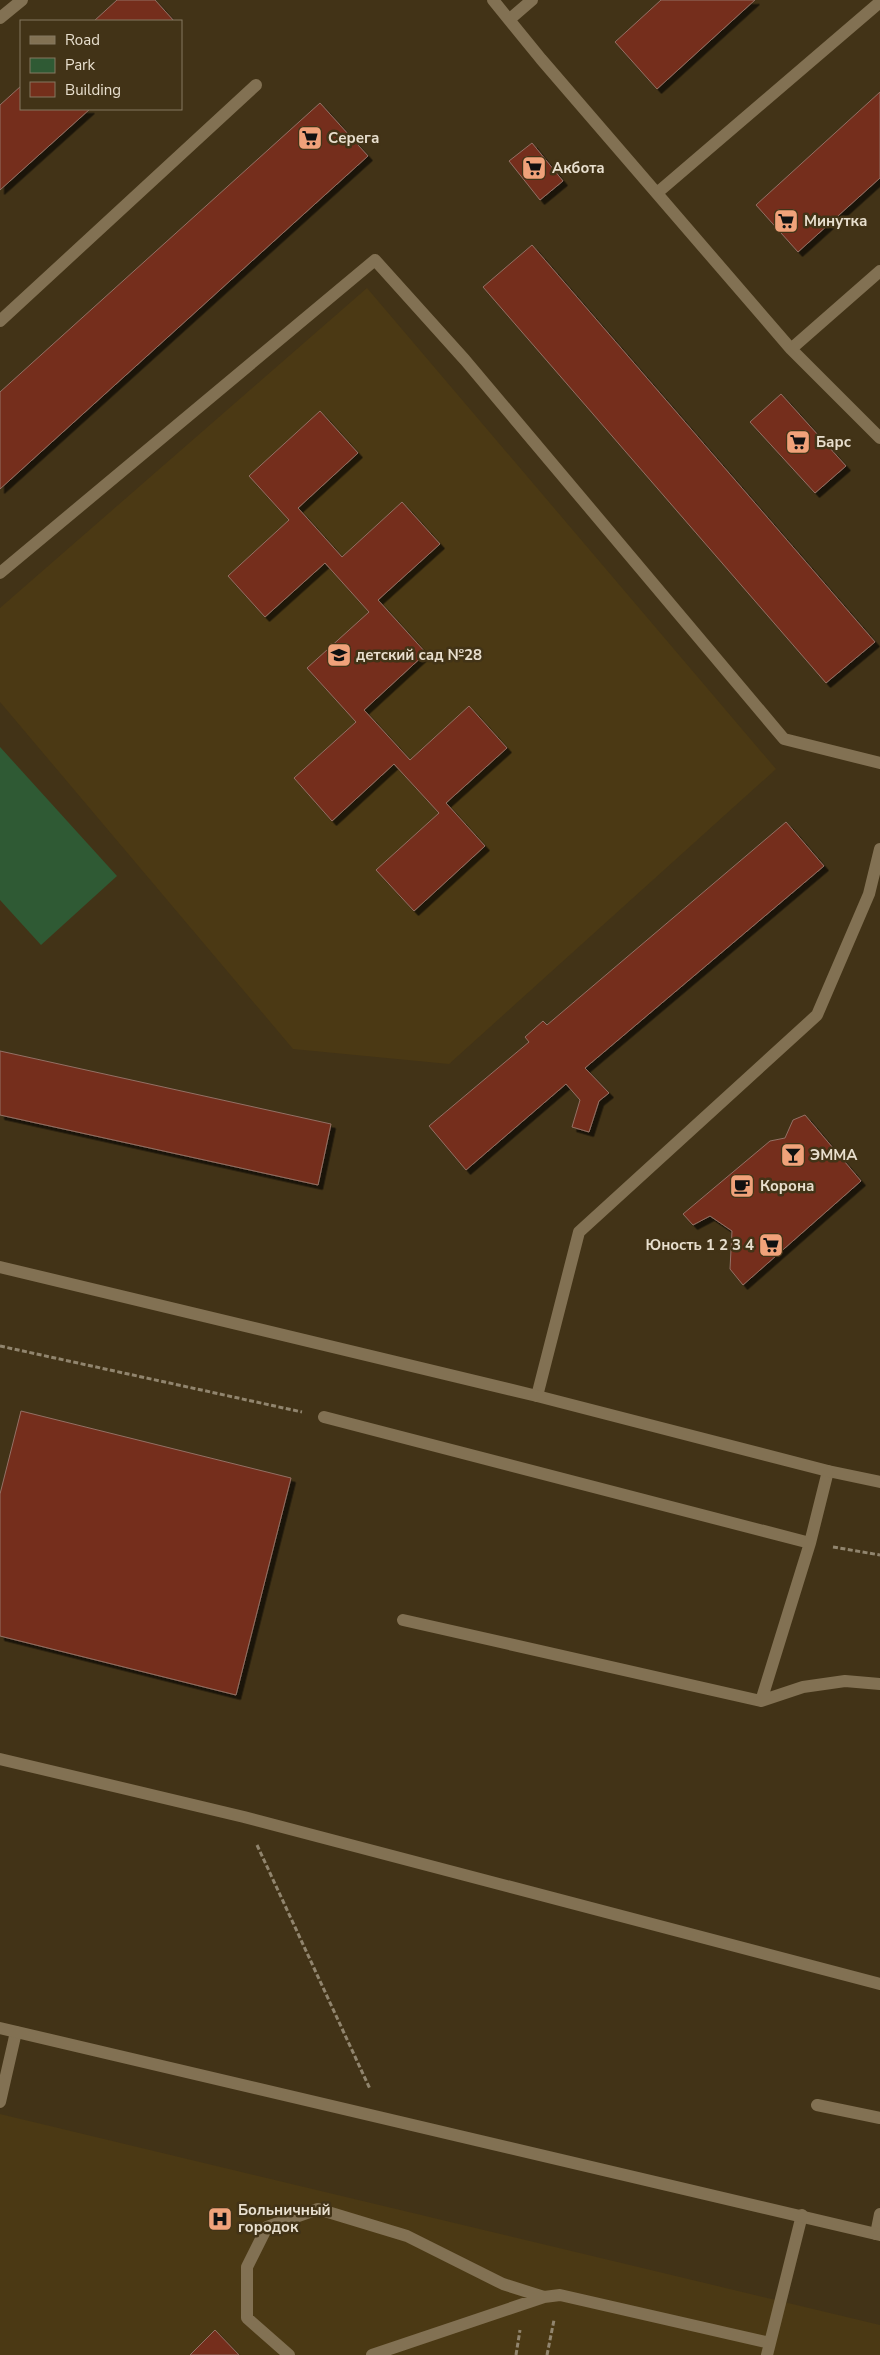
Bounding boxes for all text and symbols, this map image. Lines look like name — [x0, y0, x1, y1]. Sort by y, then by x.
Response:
legend — [20, 20, 182, 110]
text: Road — [65, 30, 100, 50]
text: Park — [65, 55, 95, 75]
text: Building — [65, 80, 121, 100]
supermarket icon: Cерега — [297, 125, 323, 151]
place label: Cерега — [328, 128, 379, 148]
supermarket icon: Акбота — [521, 155, 547, 181]
place label: Акбота — [552, 158, 605, 178]
supermarket icon: Минутка — [773, 208, 799, 234]
place label: Минутка — [804, 211, 867, 231]
supermarket icon: Барс — [785, 429, 811, 455]
place label: Барс — [816, 432, 851, 452]
school or university icon: детский сад №28 — [326, 642, 352, 668]
place label: детский сад №28 — [356, 645, 482, 665]
bar icon: ЭММА — [780, 1142, 806, 1168]
place label: ЭММА — [810, 1145, 858, 1165]
cafe icon: Корона — [729, 1173, 755, 1199]
place label: Корона — [760, 1176, 814, 1196]
supermarket icon: Юность 1 2 3 4 — [758, 1232, 784, 1258]
place label: Юность 1 2 3 4 — [645, 1235, 754, 1255]
place label: Больничный городок — [238, 2200, 331, 2237]
hospital icon: Больничный городок — [207, 2206, 233, 2232]

